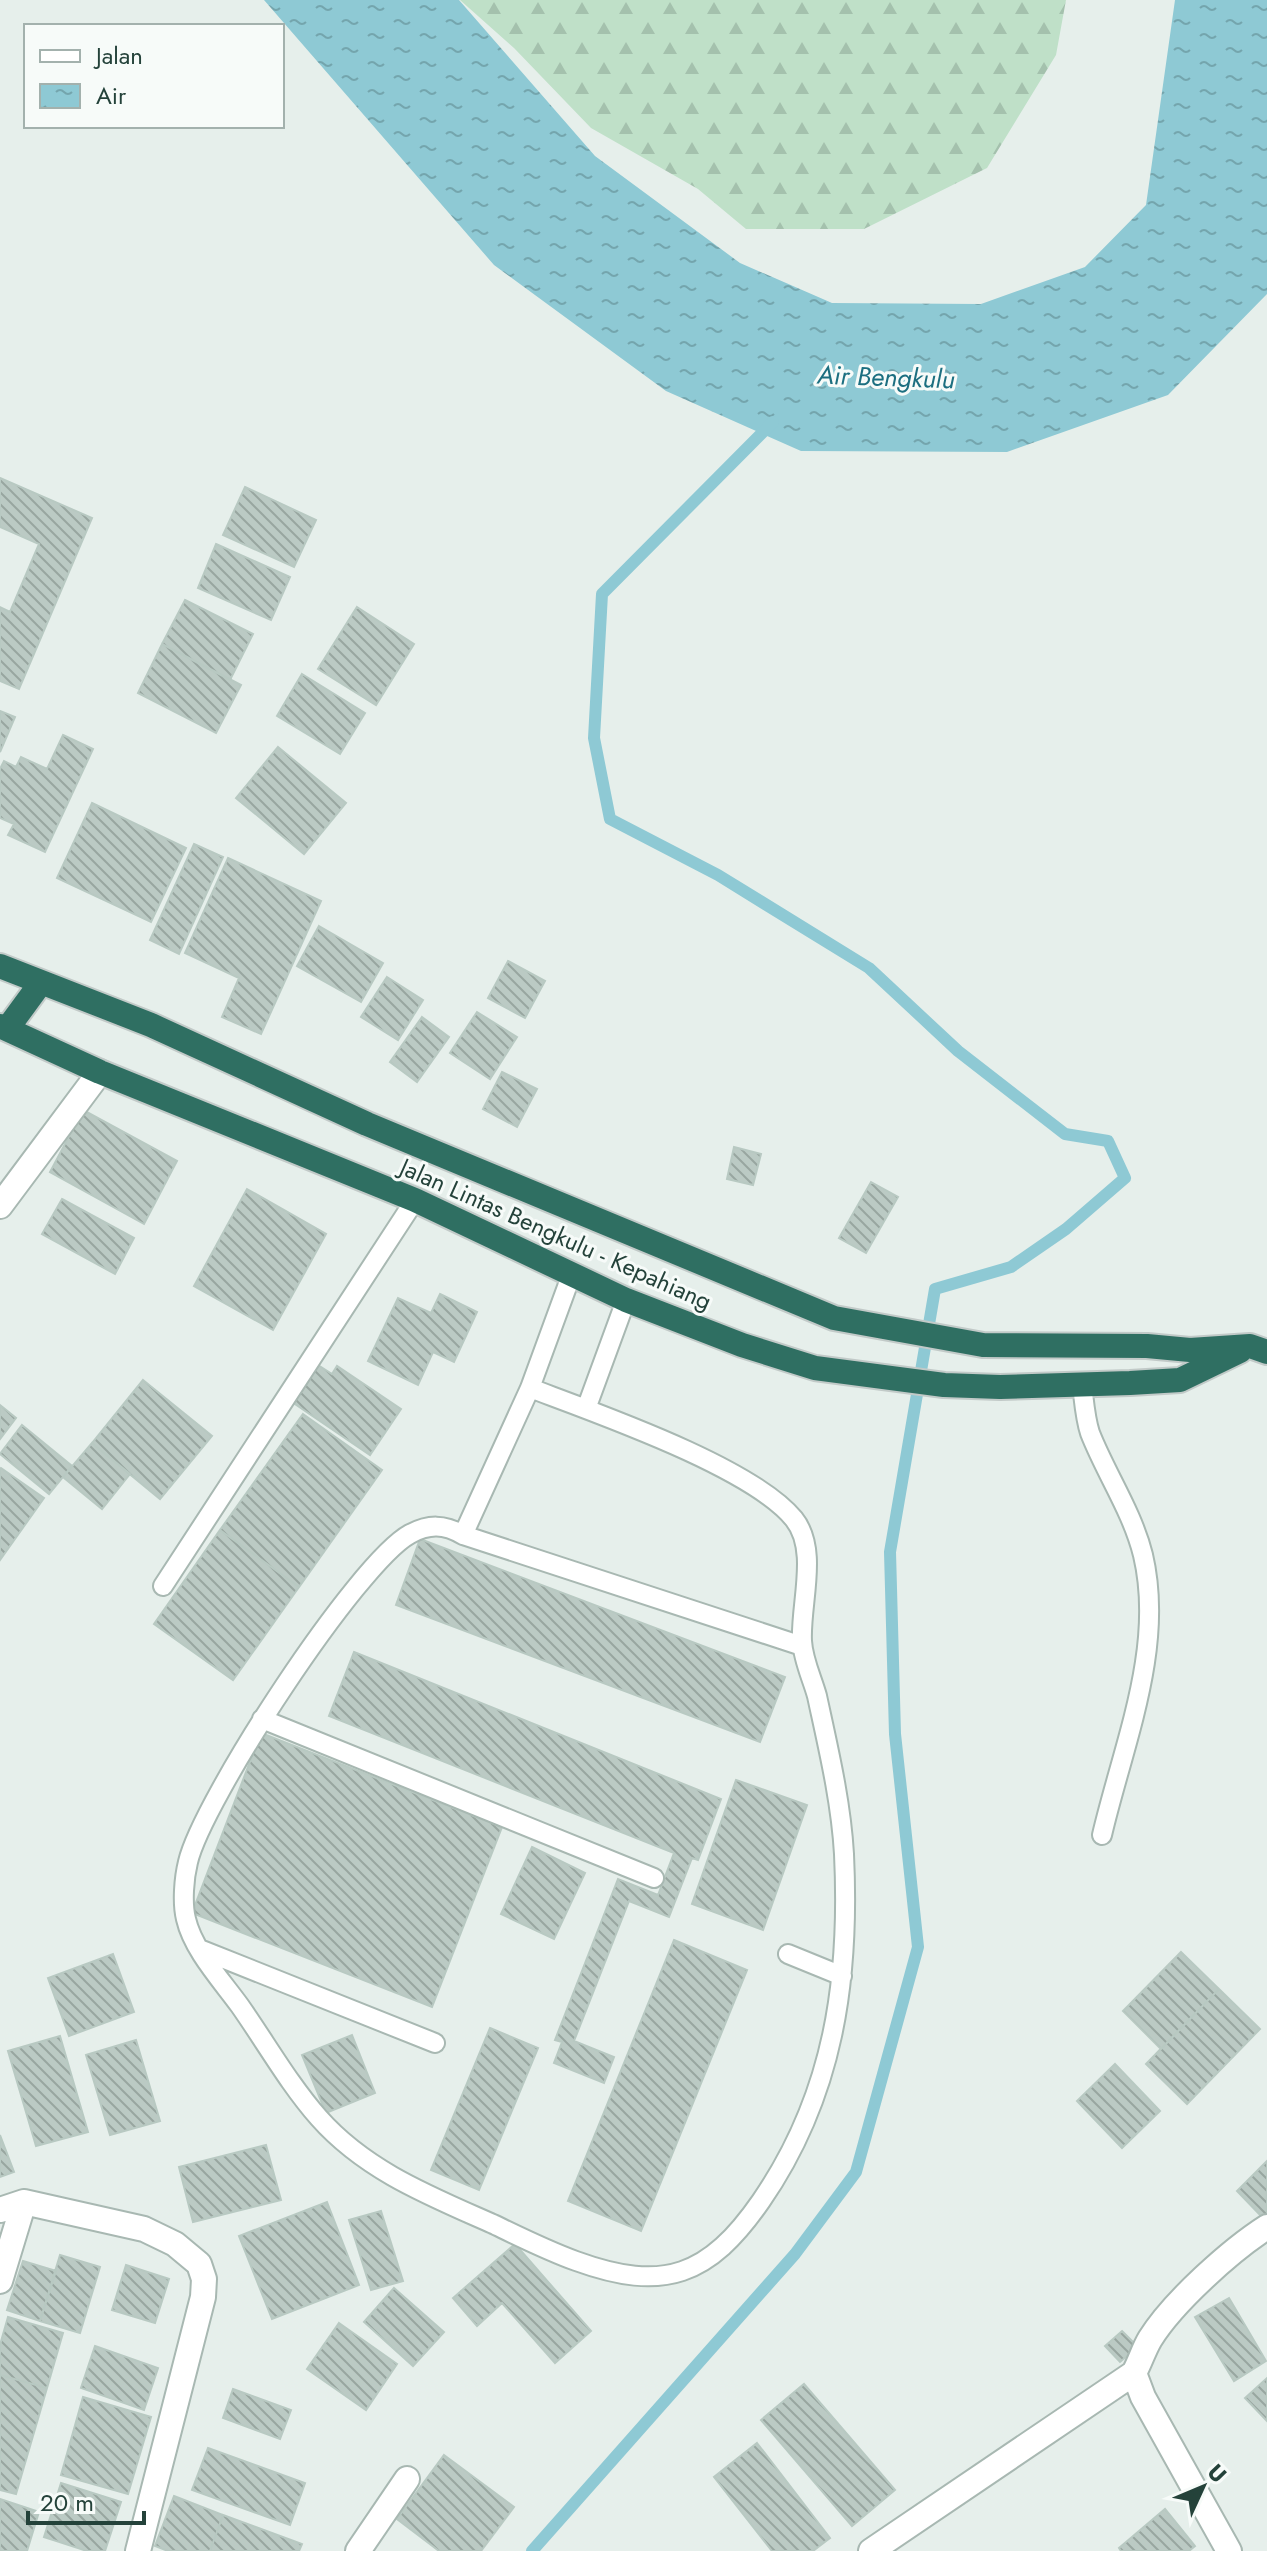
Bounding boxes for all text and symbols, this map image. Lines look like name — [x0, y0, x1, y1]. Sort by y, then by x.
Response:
legend — [24, 24, 284, 128]
text: Jalan — [93, 38, 143, 73]
text: Air — [96, 78, 127, 113]
water label: Air Bengkulu — [816, 356, 955, 398]
street label: Jalan Lintas Bengkulu - Kepahiang — [392, 1148, 717, 1319]
north arrow — [1163, 2447, 1243, 2527]
text: U — [1201, 2456, 1234, 2490]
scale bar — [28, 2475, 144, 2525]
text: 20 m — [40, 2485, 94, 2520]

